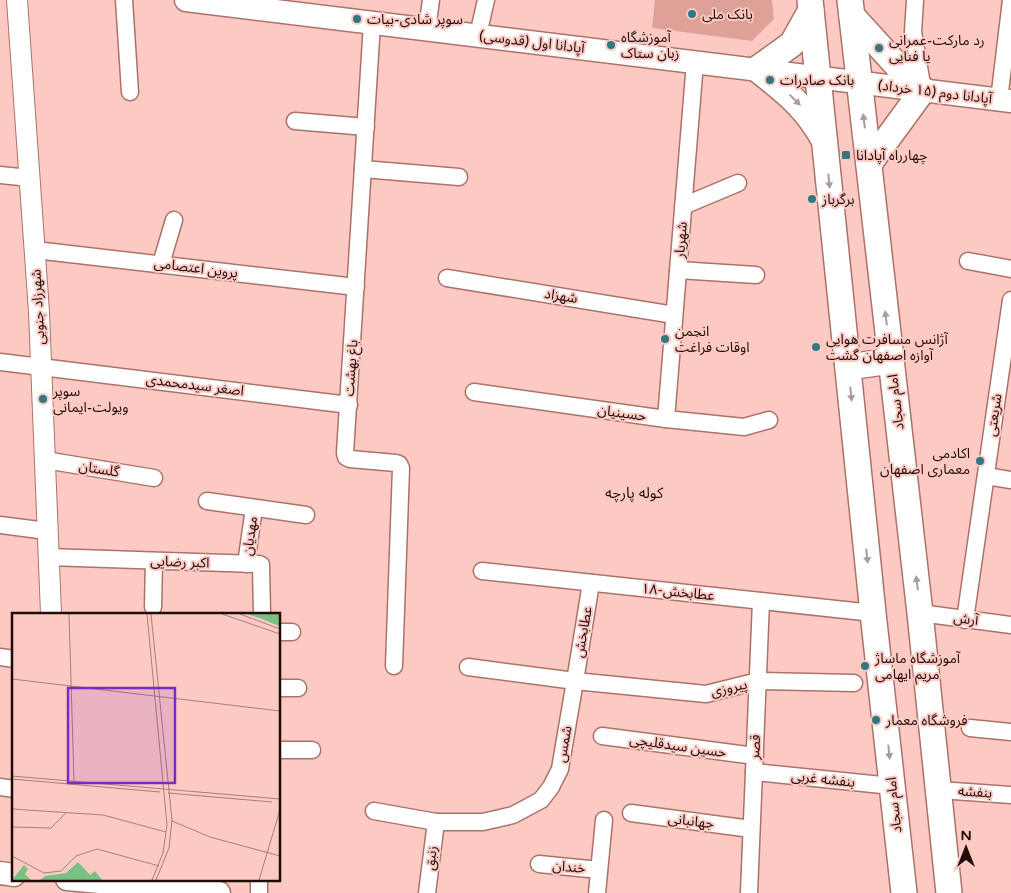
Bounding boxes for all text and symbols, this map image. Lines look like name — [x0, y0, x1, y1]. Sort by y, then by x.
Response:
place label: بانک ملی — [702, 6, 753, 23]
marker: بانک ملی — [686, 8, 698, 20]
place label: سوپر شادی-بیات — [367, 11, 463, 29]
marker: سوپر شادی-بیات — [351, 13, 363, 25]
street label: آپادانا اول (قدوسی) — [478, 27, 587, 58]
place label: آموزشگاه زبان ستاک — [621, 29, 679, 62]
place label: رد مارکت-عمرانی یا فنایی — [889, 32, 985, 65]
marker: آموزشگاه زبان ستاک — [605, 39, 617, 51]
marker: رد مارکت-عمرانی یا فنایی — [873, 42, 885, 54]
place label: بانک صادرات — [780, 72, 855, 89]
marker: بانک صادرات — [764, 74, 776, 86]
street label: آپادانا دوم (۱۵ خرداد) — [877, 77, 994, 110]
one-way arrow — [788, 94, 800, 106]
one-way arrow — [860, 113, 868, 129]
place label: چهارراه آپادانا — [856, 147, 927, 165]
marker: چهارراه آپادانا — [840, 149, 852, 161]
one-way arrow — [825, 173, 833, 189]
place label: برگرباز — [821, 191, 855, 208]
marker: برگرباز — [806, 193, 818, 205]
street label: شهریار — [671, 221, 691, 260]
street label: پروین اعتصامی — [153, 254, 239, 283]
street label: شهرزاد جنوبی — [28, 269, 48, 345]
street label: شهزاد — [543, 285, 579, 307]
one-way arrow — [882, 309, 890, 325]
place label: انجمن اوقات فراغت — [675, 323, 750, 356]
place label: آژانس مسافرت هوایی آوازه اصفهان گشت — [826, 331, 949, 364]
marker: انجمن اوقات فراغت — [659, 333, 671, 345]
street label: باغ بهشت — [341, 339, 363, 397]
marker: آژانس مسافرت هوایی آوازه اصفهان گشت — [810, 341, 822, 353]
street label: اصغر سیدمحمدی — [145, 371, 245, 399]
street label: امام سجاد — [884, 373, 910, 431]
place label: سوپر ویولت-ایمانی — [52, 383, 128, 416]
one-way arrow — [847, 387, 855, 403]
street label: شریعتی — [983, 392, 1005, 438]
marker: سوپر ویولت-ایمانی — [37, 393, 49, 405]
street label: حسینیان — [597, 401, 647, 425]
place label: اکادمی معماری اصفهان — [880, 445, 970, 478]
marker: اکادمی معماری اصفهان — [974, 455, 986, 467]
street label: گلستان — [78, 457, 121, 481]
district label: کوله پارچه — [605, 484, 664, 503]
street label: مهدیان — [239, 515, 261, 557]
one-way arrow — [863, 548, 871, 564]
street label: اکبر رضایی — [150, 552, 210, 572]
one-way arrow — [913, 575, 921, 591]
street label: ۱۸-عطابخش — [641, 580, 715, 604]
street label: عطابخش — [570, 605, 596, 659]
street label: آرش — [953, 609, 980, 629]
inset map — [12, 613, 280, 880]
place label: آموزشگاه ماساژ مریم ایهامی — [874, 650, 961, 685]
marker: آموزشگاه ماساژ مریم ایهامی — [859, 660, 871, 672]
street label: پیروزی — [709, 676, 749, 702]
place label: فروشگاه معمار — [885, 712, 967, 729]
marker: فروشگاه معمار — [870, 714, 882, 726]
street label: شمس — [552, 724, 576, 764]
street label: حسین سیدقلیچی — [628, 731, 728, 762]
street label: قصر — [746, 734, 764, 761]
one-way arrow — [885, 745, 893, 761]
street label: بنفشه غربی — [790, 767, 856, 791]
street label: امام سجاد — [883, 776, 907, 834]
street label: بنفشه — [957, 782, 993, 802]
street label: جهانبانی — [667, 810, 715, 832]
north arrow — [941, 823, 991, 873]
text: N — [960, 827, 972, 844]
street label: زنبق — [421, 845, 442, 871]
street label: خندان — [552, 857, 586, 877]

